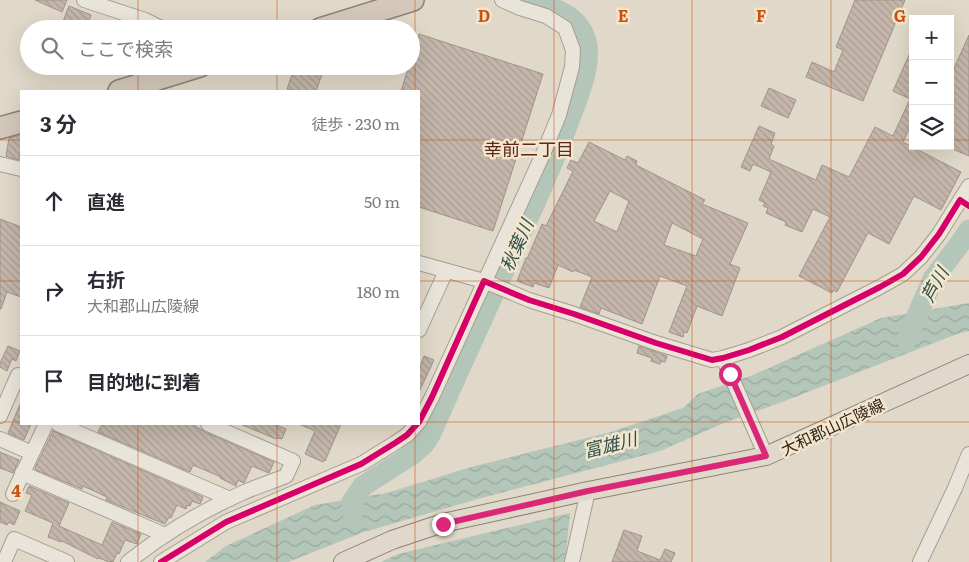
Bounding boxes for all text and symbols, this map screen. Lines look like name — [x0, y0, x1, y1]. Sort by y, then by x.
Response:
text: D — [478, 3, 490, 27]
text: E — [618, 3, 629, 27]
text: F — [756, 3, 766, 27]
text: G — [894, 3, 906, 27]
map controls — [909, 15, 954, 150]
button: + — [909, 15, 954, 60]
search box — [20, 20, 420, 75]
icon: search — [38, 34, 66, 62]
text: ここで検索 — [78, 34, 173, 62]
button: − — [909, 60, 954, 105]
button: layers — [909, 105, 954, 150]
text: 3 分 — [40, 107, 77, 138]
text: 徒歩 · 230 m — [312, 111, 400, 135]
district label: 幸前二丁目 — [484, 135, 574, 162]
icon: ahead — [40, 187, 68, 215]
text: 直進 — [87, 187, 125, 215]
text: 50 m — [364, 189, 400, 213]
water label: 秋葉川 — [493, 213, 540, 275]
water label: 芦川 — [913, 260, 956, 306]
text: 右折 — [87, 265, 125, 293]
icon: right — [40, 277, 68, 305]
text: 180 m — [357, 279, 400, 303]
text: 大和郡山広陵線 — [87, 293, 199, 317]
route start — [719, 363, 742, 386]
icon: arrive — [40, 367, 68, 395]
text: 目的地に到着 — [87, 367, 201, 395]
street label: 大和郡山広陵線 — [776, 391, 888, 461]
water label: 富雄川 — [581, 424, 641, 464]
text: 4 — [11, 478, 21, 502]
route end — [432, 513, 455, 536]

